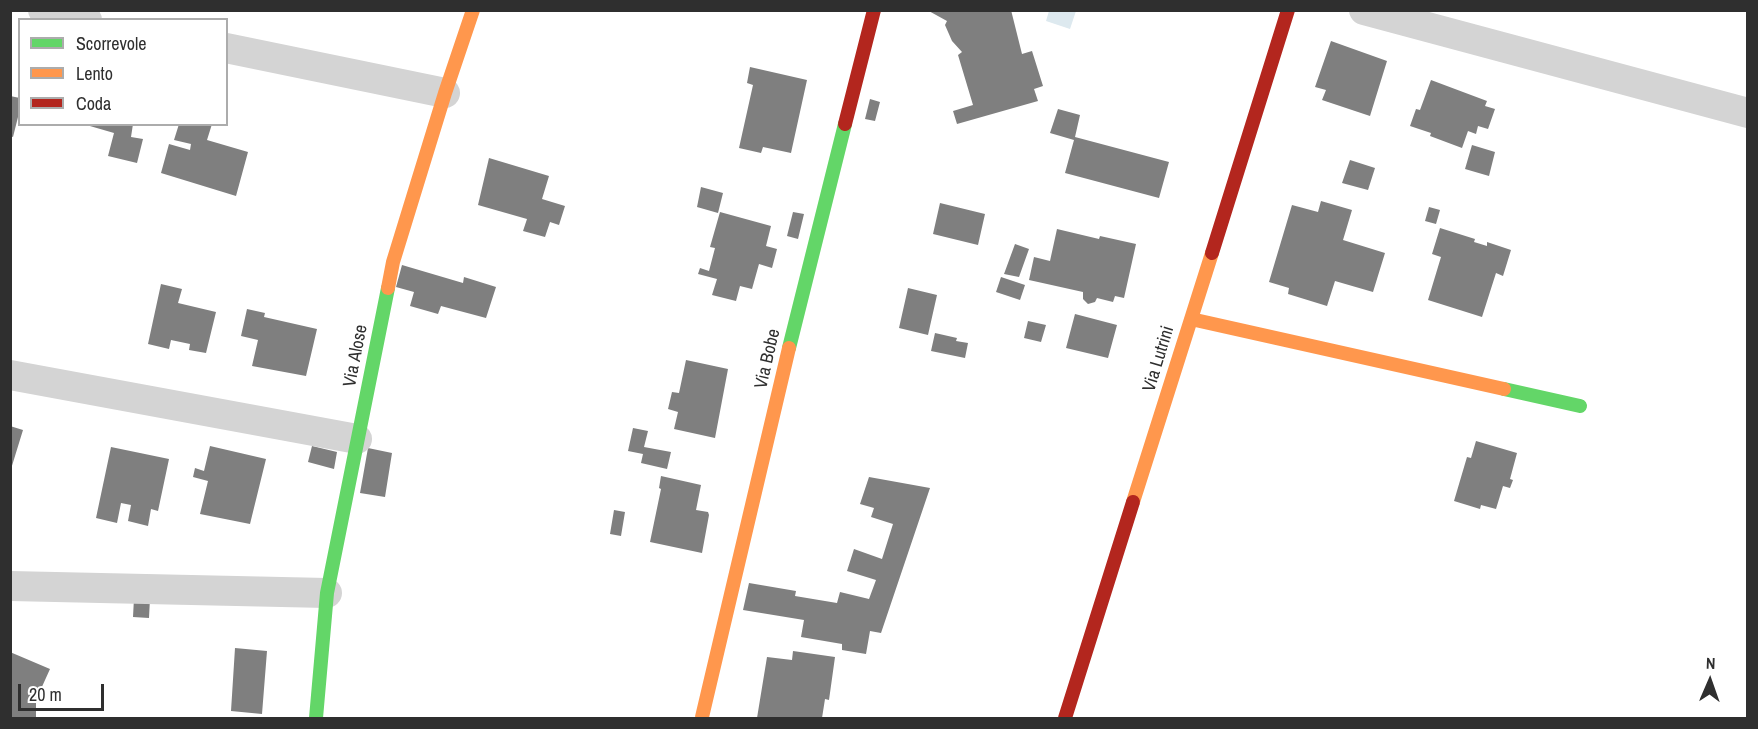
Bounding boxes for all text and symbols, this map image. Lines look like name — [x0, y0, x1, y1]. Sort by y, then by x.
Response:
legend — [18, 18, 228, 126]
text: Scorrevole — [76, 31, 147, 56]
text: Lento — [76, 61, 113, 86]
text: Coda — [76, 91, 111, 116]
street label: Via Alose — [339, 323, 373, 389]
street label: Via Lutrini — [1139, 323, 1179, 395]
street label: Via Bobe — [751, 327, 785, 391]
north arrow — [1680, 651, 1740, 711]
text: N — [1705, 652, 1716, 674]
scale bar — [21, 672, 106, 710]
text: 20 m — [29, 682, 62, 707]

